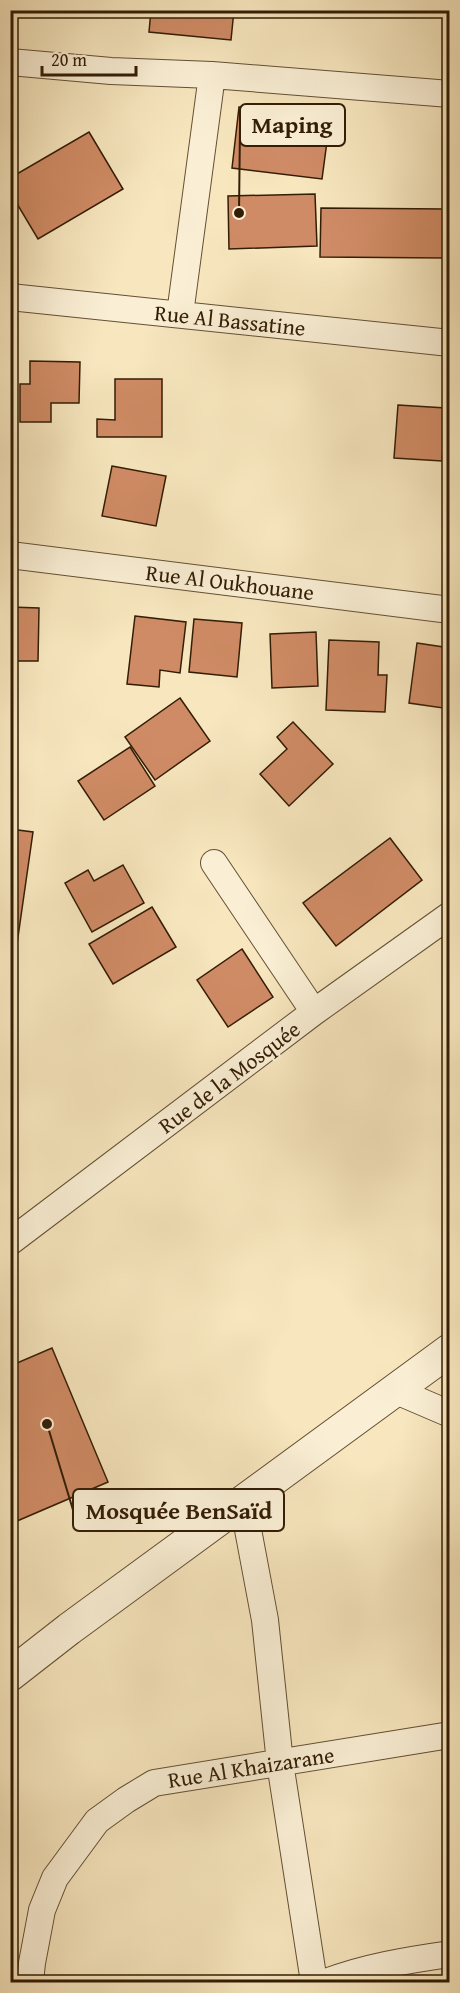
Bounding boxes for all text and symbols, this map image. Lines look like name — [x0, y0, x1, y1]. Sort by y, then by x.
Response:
scale bar — [42, 39, 136, 77]
text: 20 m — [51, 46, 87, 73]
callout: Maping — [240, 104, 345, 146]
text: Maping — [252, 107, 333, 142]
street label: Rue Al Bassatine — [153, 296, 307, 344]
street label: Rue Al Oukhouane — [144, 556, 316, 608]
street label: Rue de la Mosquée — [151, 1013, 307, 1141]
callout: Mosquée BenSaïd — [73, 1489, 284, 1531]
text: Mosquée BenSaïd — [86, 1493, 273, 1528]
street label: Rue Al Khaizarane — [166, 1738, 336, 1796]

